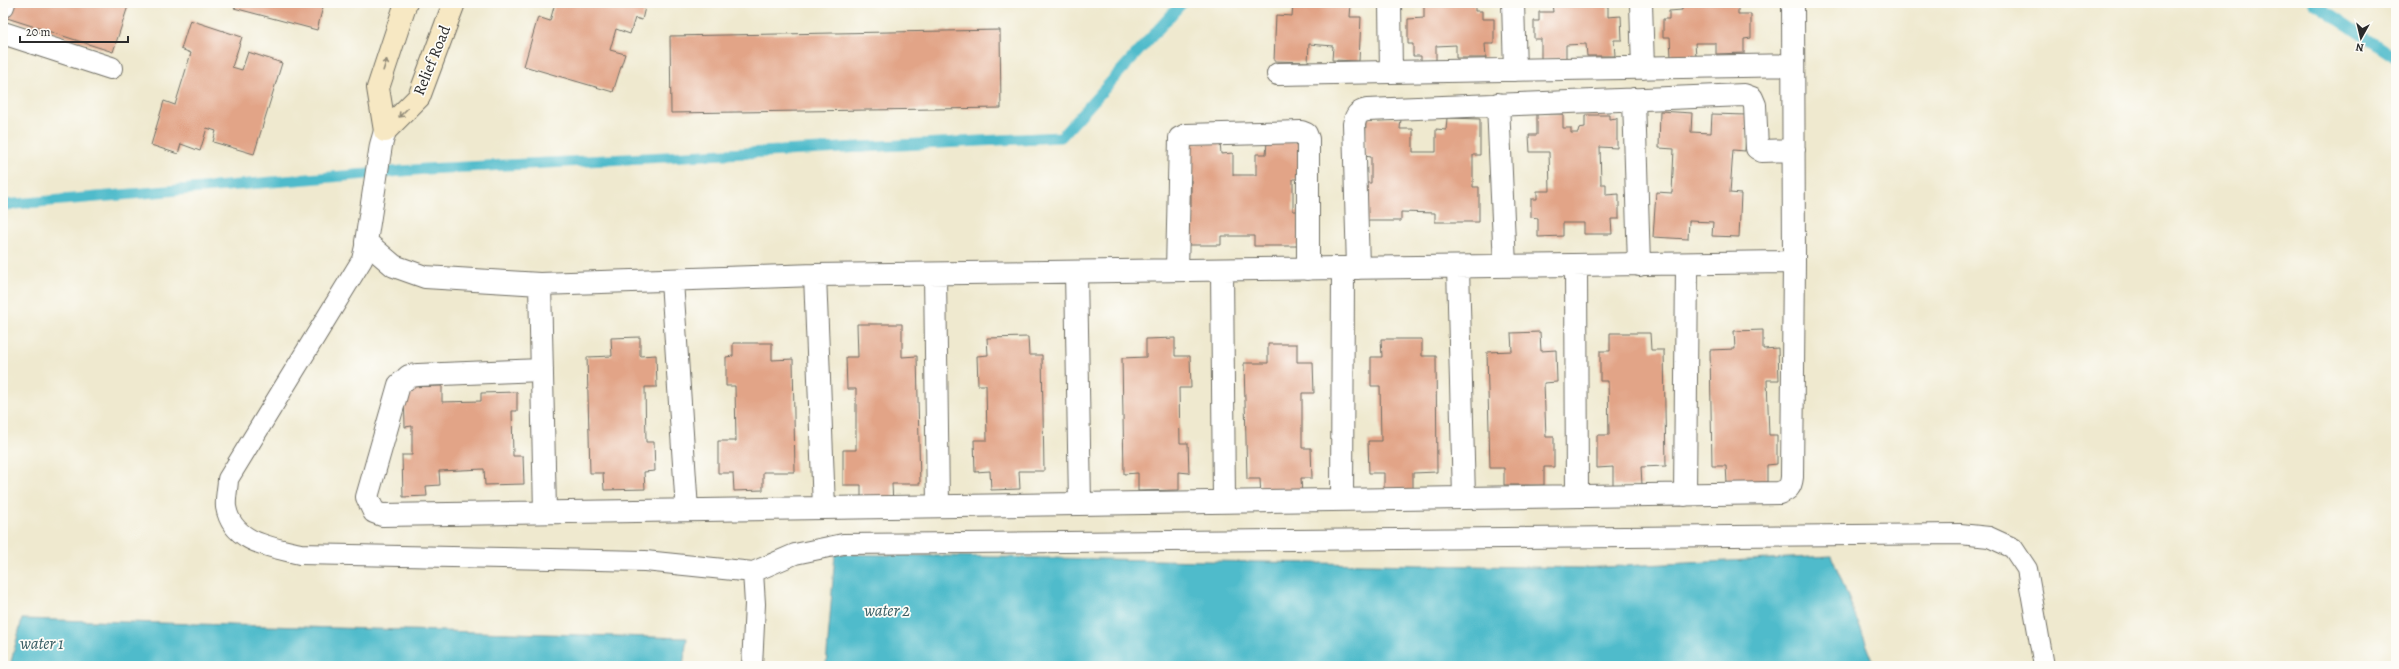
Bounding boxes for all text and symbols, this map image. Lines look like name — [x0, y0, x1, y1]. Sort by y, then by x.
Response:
scale bar — [20, 18, 128, 44]
north arrow — [2341, 18, 2381, 58]
street label: Relief Road — [408, 22, 456, 99]
text: 20 m — [26, 24, 50, 40]
text: N — [2355, 39, 2365, 55]
one-way arrow — [382, 60, 390, 72]
one-way arrow — [398, 108, 408, 118]
water label: water 2 — [864, 599, 910, 622]
water label: water 1 — [20, 632, 64, 655]

